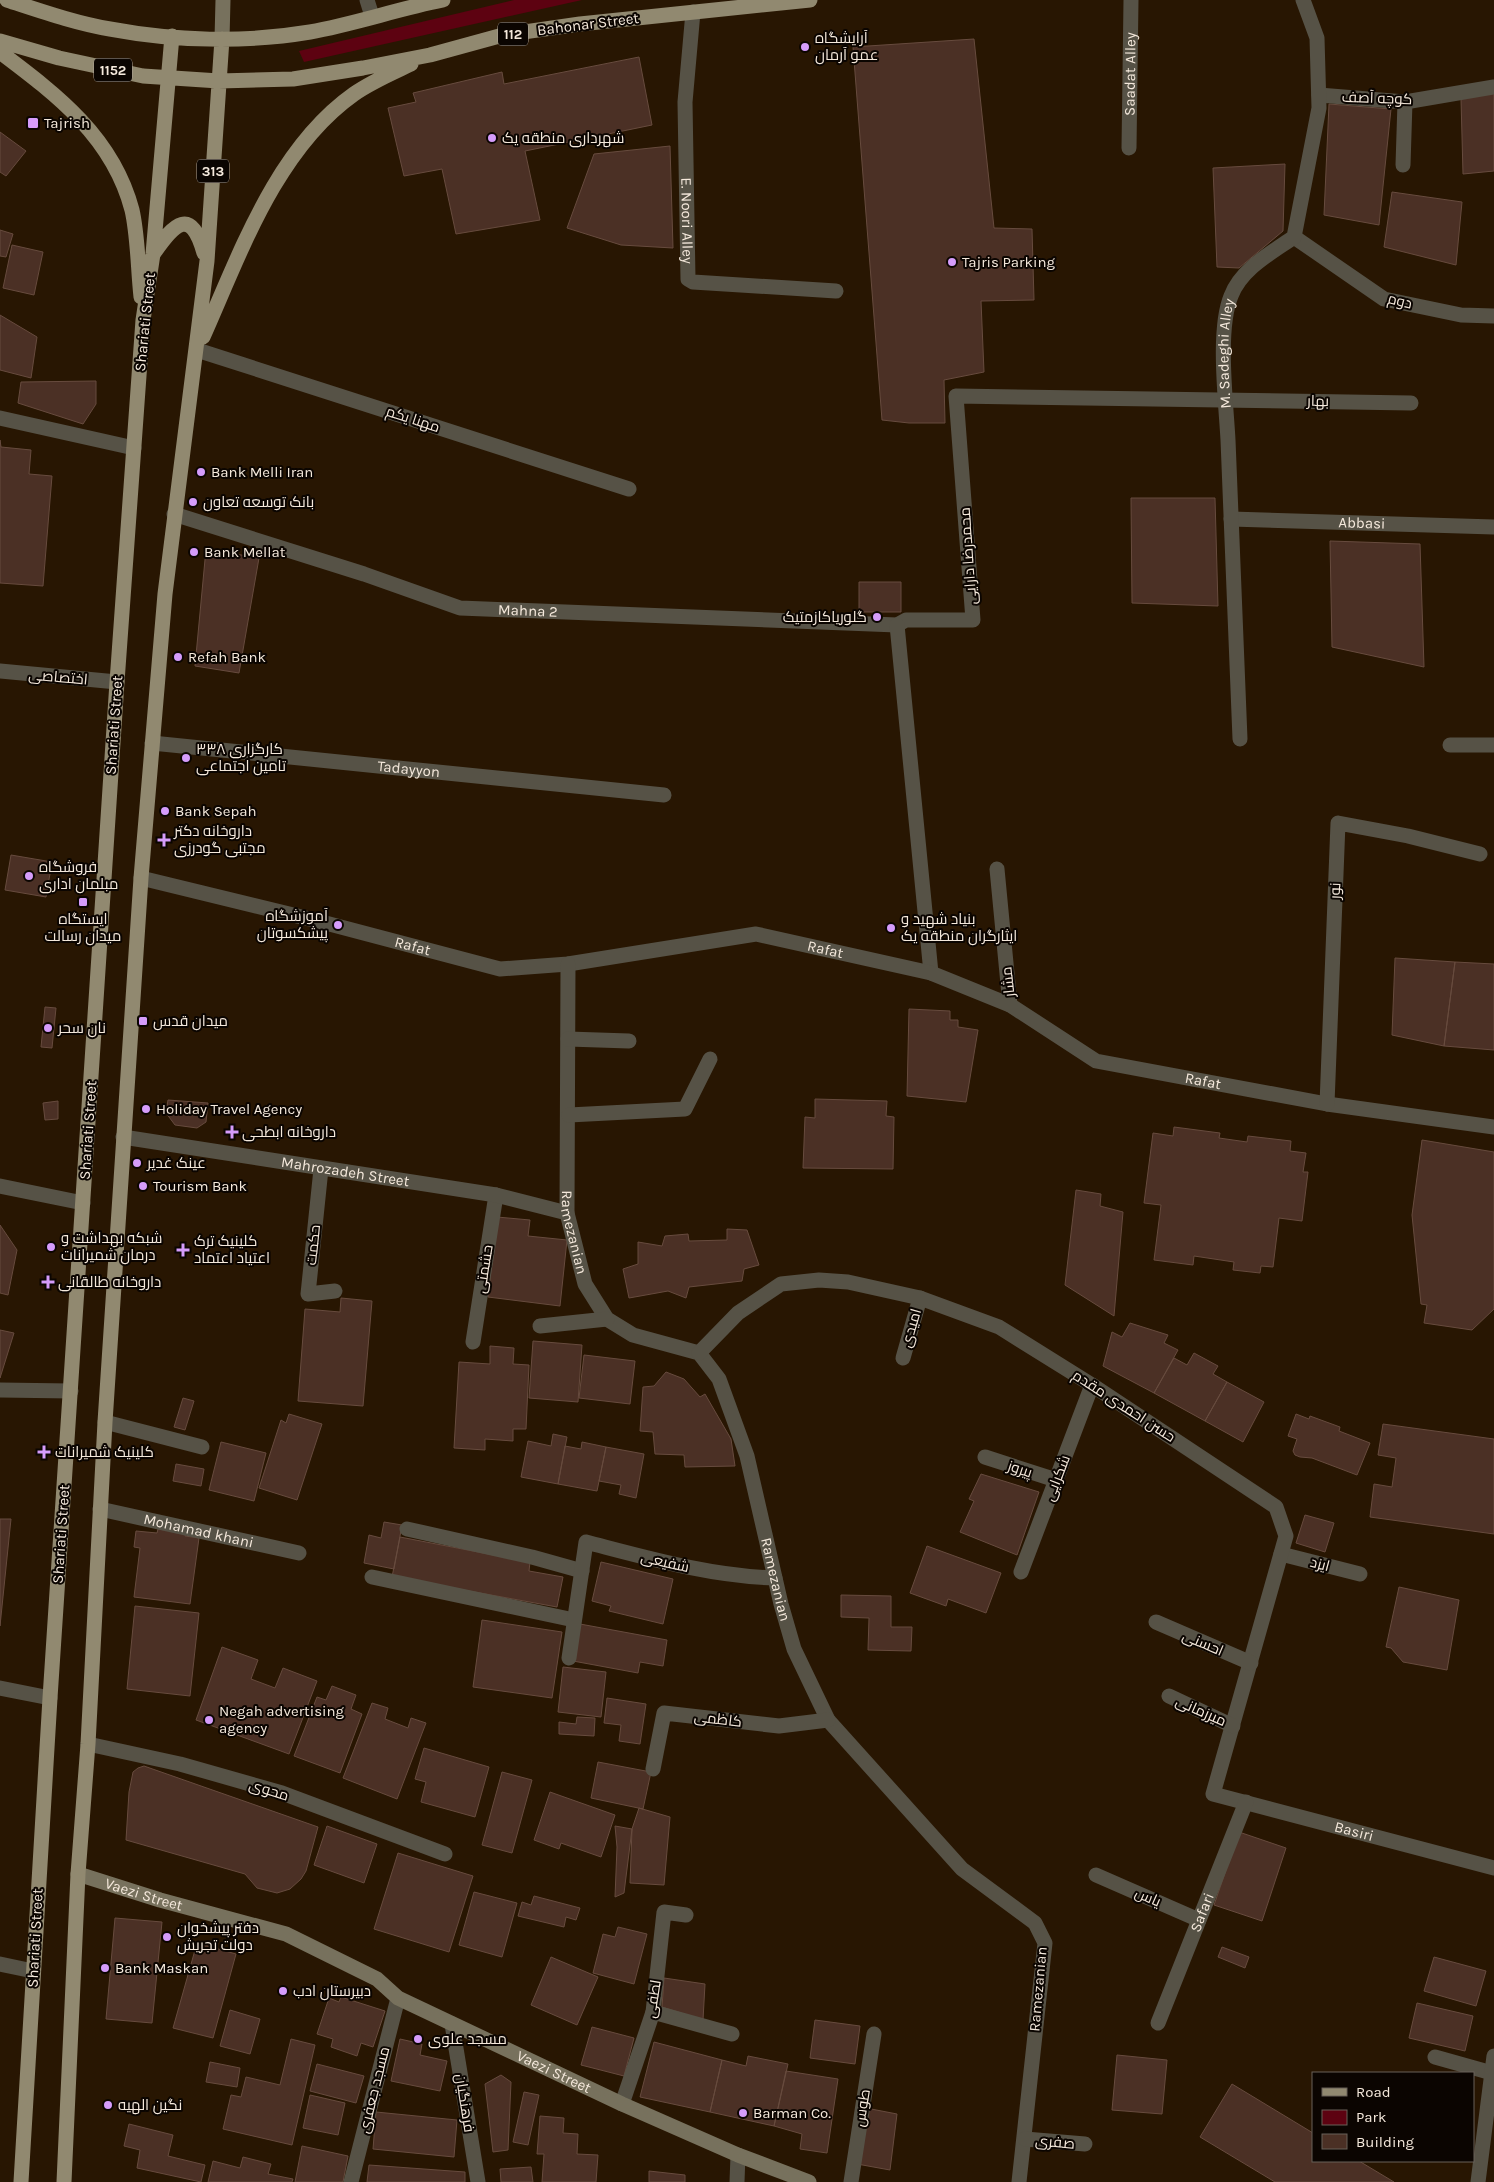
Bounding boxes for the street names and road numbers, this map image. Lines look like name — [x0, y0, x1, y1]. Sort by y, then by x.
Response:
street label: Bahonar Street — [536, 9, 640, 39]
road number: 112 — [498, 22, 528, 46]
street label: Saadat Alley — [1120, 32, 1140, 116]
road number: 1152 — [94, 58, 132, 82]
street label: کوچه آصف — [1341, 88, 1413, 109]
road number: 313 — [197, 160, 229, 182]
street label: E. Noori Alley — [677, 177, 697, 264]
street label: Shariati Street — [131, 271, 159, 372]
street label: دوم — [1386, 289, 1414, 314]
street label: M. Sadeghi Alley — [1214, 296, 1238, 409]
street label: بهار — [1306, 392, 1329, 411]
street label: مهنا یکم — [383, 402, 442, 437]
street label: محمدرضا دارایی — [956, 507, 981, 605]
street label: Abbasi — [1338, 513, 1386, 533]
street label: Mahna 2 — [498, 600, 558, 621]
street label: اختصاصی — [27, 665, 88, 690]
street label: Shariati Street — [102, 674, 126, 775]
street label: Tadayyon — [377, 757, 441, 781]
street label: نور — [1326, 882, 1344, 901]
street label: Rafat — [393, 933, 433, 959]
street label: Rafat — [806, 937, 845, 962]
street label: مشار — [997, 966, 1019, 999]
street label: Rafat — [1183, 1069, 1223, 1093]
street label: Shariati Street — [76, 1079, 100, 1180]
street label: Mahrozadeh Street — [280, 1153, 411, 1190]
street label: Ramezanian — [557, 1190, 591, 1276]
street label: حکمت — [302, 1224, 324, 1266]
street label: حشمتی — [471, 1243, 498, 1295]
street label: امیدی — [897, 1307, 926, 1350]
street label: حسن احمدی مقدم — [1069, 1366, 1179, 1447]
street label: شکرایی — [1040, 1452, 1075, 1504]
street label: پیروز — [1004, 1456, 1035, 1482]
street label: Shariati Street — [49, 1483, 73, 1584]
street label: Mohamad khani — [142, 1510, 255, 1552]
street label: Ramezanian — [757, 1536, 795, 1623]
street label: شفیعی — [639, 1548, 691, 1577]
street label: ایزد — [1308, 1553, 1332, 1575]
street label: احسنی — [1179, 1626, 1226, 1661]
street label: میرزمانی — [1172, 1692, 1229, 1731]
street label: کاظمی — [693, 1707, 743, 1732]
street label: محوی — [247, 1775, 291, 1806]
street label: Basiri — [1333, 1817, 1376, 1845]
street label: Vaezi Street — [103, 1874, 185, 1915]
street label: یاس — [1132, 1883, 1164, 1912]
street label: Shariati Street — [23, 1888, 47, 1988]
street label: Safari — [1186, 1890, 1218, 1935]
street label: Ramezanian — [1025, 1946, 1051, 2032]
street label: لطفی — [641, 1979, 666, 2019]
street label: مسجد جعفری — [355, 2045, 394, 2135]
street label: Vaezi Street — [514, 2047, 595, 2097]
street label: فرهنگیان — [450, 2072, 479, 2134]
street label: طوس — [850, 2088, 875, 2128]
street label: صفری — [1034, 2131, 1076, 2154]

